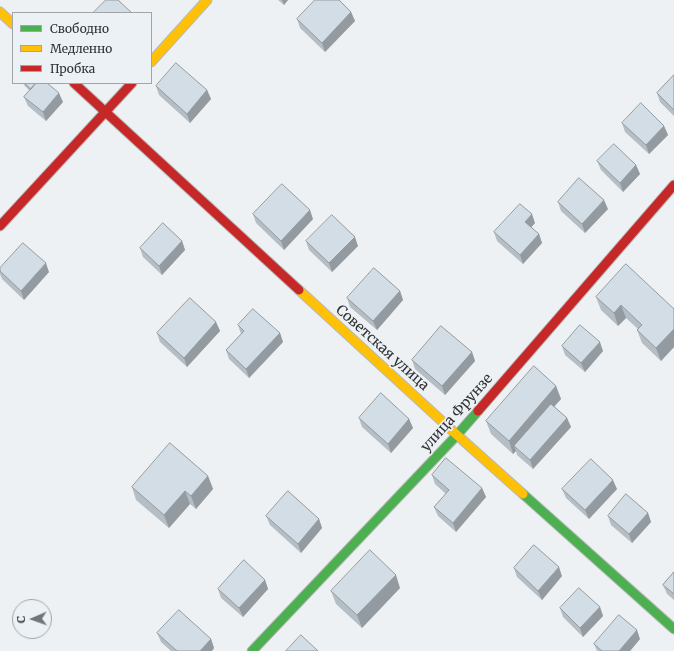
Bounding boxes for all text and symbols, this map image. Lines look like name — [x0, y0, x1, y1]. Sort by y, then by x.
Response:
legend — [12, 12, 152, 84]
text: Свободно — [50, 21, 109, 36]
text: Медленно — [50, 41, 112, 56]
text: Пробка — [50, 61, 95, 76]
street label: Советская улица — [332, 302, 432, 394]
street label: улица Фрунзе — [418, 370, 496, 456]
north arrow — [12, 599, 52, 639]
text: С — [14, 616, 28, 623]

